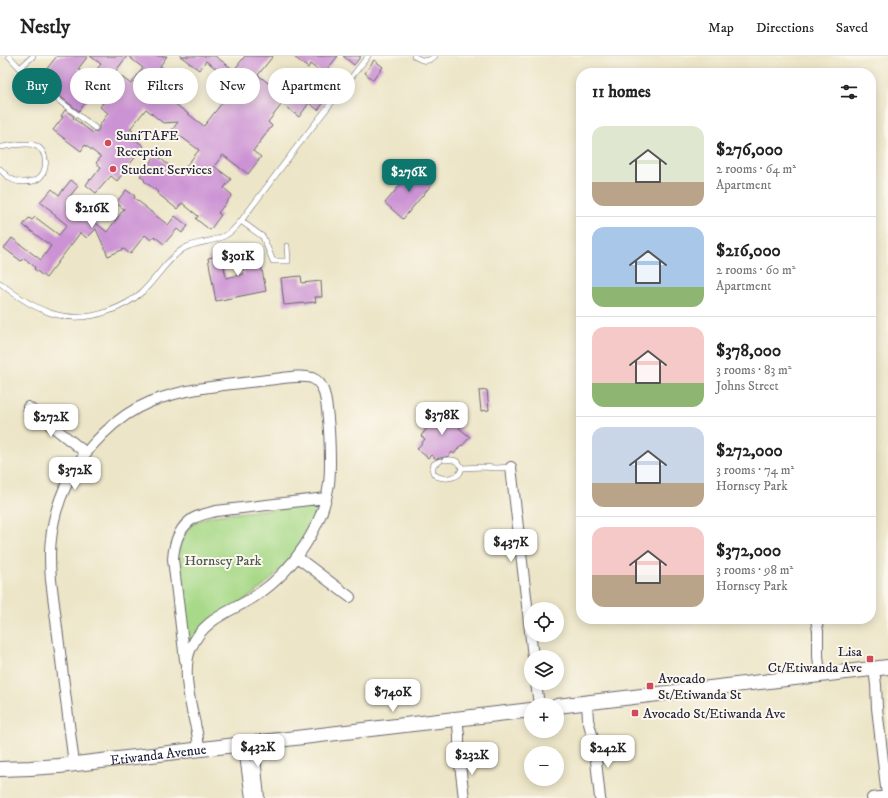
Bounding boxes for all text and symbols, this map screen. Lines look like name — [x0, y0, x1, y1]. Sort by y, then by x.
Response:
text: Nestly — [20, 16, 70, 39]
text: Map — [708, 19, 734, 37]
text: Directions — [756, 19, 814, 37]
text: Saved — [836, 19, 868, 37]
chip: Buy — [12, 68, 62, 104]
chip: Rent — [70, 68, 125, 104]
chip: Filters — [133, 68, 198, 104]
chip: New — [206, 68, 260, 104]
chip: Apartment — [268, 68, 355, 104]
text: 11 homes — [592, 81, 651, 103]
icon: filters — [838, 81, 860, 103]
place label: SuniTAFE Reception — [116, 127, 179, 161]
marker: SuniTAFE Reception — [103, 138, 113, 148]
text: $276,000 — [716, 139, 783, 161]
icon: home — [624, 142, 672, 190]
pin: $276K — [381, 159, 437, 193]
place label: Student Services — [121, 161, 212, 179]
text: 2 rooms · 64 m² — [716, 161, 796, 177]
marker: Student Services — [108, 164, 118, 174]
text: $276K — [391, 164, 427, 180]
text: Apartment — [716, 177, 771, 193]
pin: $216K — [64, 195, 120, 229]
text: $216K — [75, 200, 109, 216]
text: $216,000 — [716, 240, 781, 262]
pin: $301K — [210, 243, 266, 277]
icon: home — [624, 243, 672, 291]
text: $301K — [222, 248, 254, 264]
text: 2 rooms · 60 m² — [716, 262, 796, 278]
text: Apartment — [716, 278, 771, 294]
text: $378,000 — [716, 340, 781, 362]
icon: home — [624, 343, 672, 391]
text: 3 rooms · 83 m² — [716, 362, 792, 378]
text: Johns Street — [716, 378, 779, 394]
pin: $378K — [414, 402, 470, 436]
pin: $272K — [23, 404, 79, 438]
text: $378K — [425, 407, 459, 423]
text: $272K — [33, 409, 69, 425]
text: $272,000 — [716, 440, 783, 462]
icon: home — [624, 443, 672, 491]
pin: $372K — [47, 457, 103, 491]
text: $372K — [58, 462, 92, 478]
text: 3 rooms · 74 m² — [716, 462, 794, 478]
text: Hornsey Park — [716, 478, 788, 494]
pin: $437K — [483, 529, 539, 563]
text: $437K — [493, 534, 529, 550]
text: $372,000 — [716, 540, 781, 562]
icon: home — [624, 543, 672, 591]
park label: Hornsey Park — [184, 552, 262, 570]
text: 3 rooms · 98 m² — [716, 562, 793, 578]
text: Hornsey Park — [716, 578, 788, 594]
map controls — [524, 602, 564, 786]
button: locate — [524, 602, 564, 642]
place label: Lisa Ct/Etiwanda Ave — [768, 643, 862, 677]
button: layers — [524, 650, 564, 690]
marker: Lisa Ct/Etiwanda Ave — [865, 654, 875, 664]
place label: Avocado St/Etiwanda St — [658, 670, 742, 704]
pin: $740K — [365, 679, 421, 713]
marker: Avocado St/Etiwanda St — [645, 681, 655, 691]
text: $740K — [374, 684, 412, 700]
button: + — [524, 698, 564, 738]
place label: Avocado St/Etiwanda Ave — [643, 705, 786, 723]
marker: Avocado St/Etiwanda Ave — [630, 708, 640, 718]
pin: $432K — [230, 734, 286, 768]
pin: $242K — [580, 735, 636, 769]
text: $432K — [241, 739, 275, 755]
text: $242K — [590, 740, 626, 756]
street label: Etiwanda Avenue — [109, 741, 208, 770]
pin: $232K — [444, 742, 500, 776]
button: − — [524, 746, 564, 786]
text: $232K — [455, 747, 489, 763]

